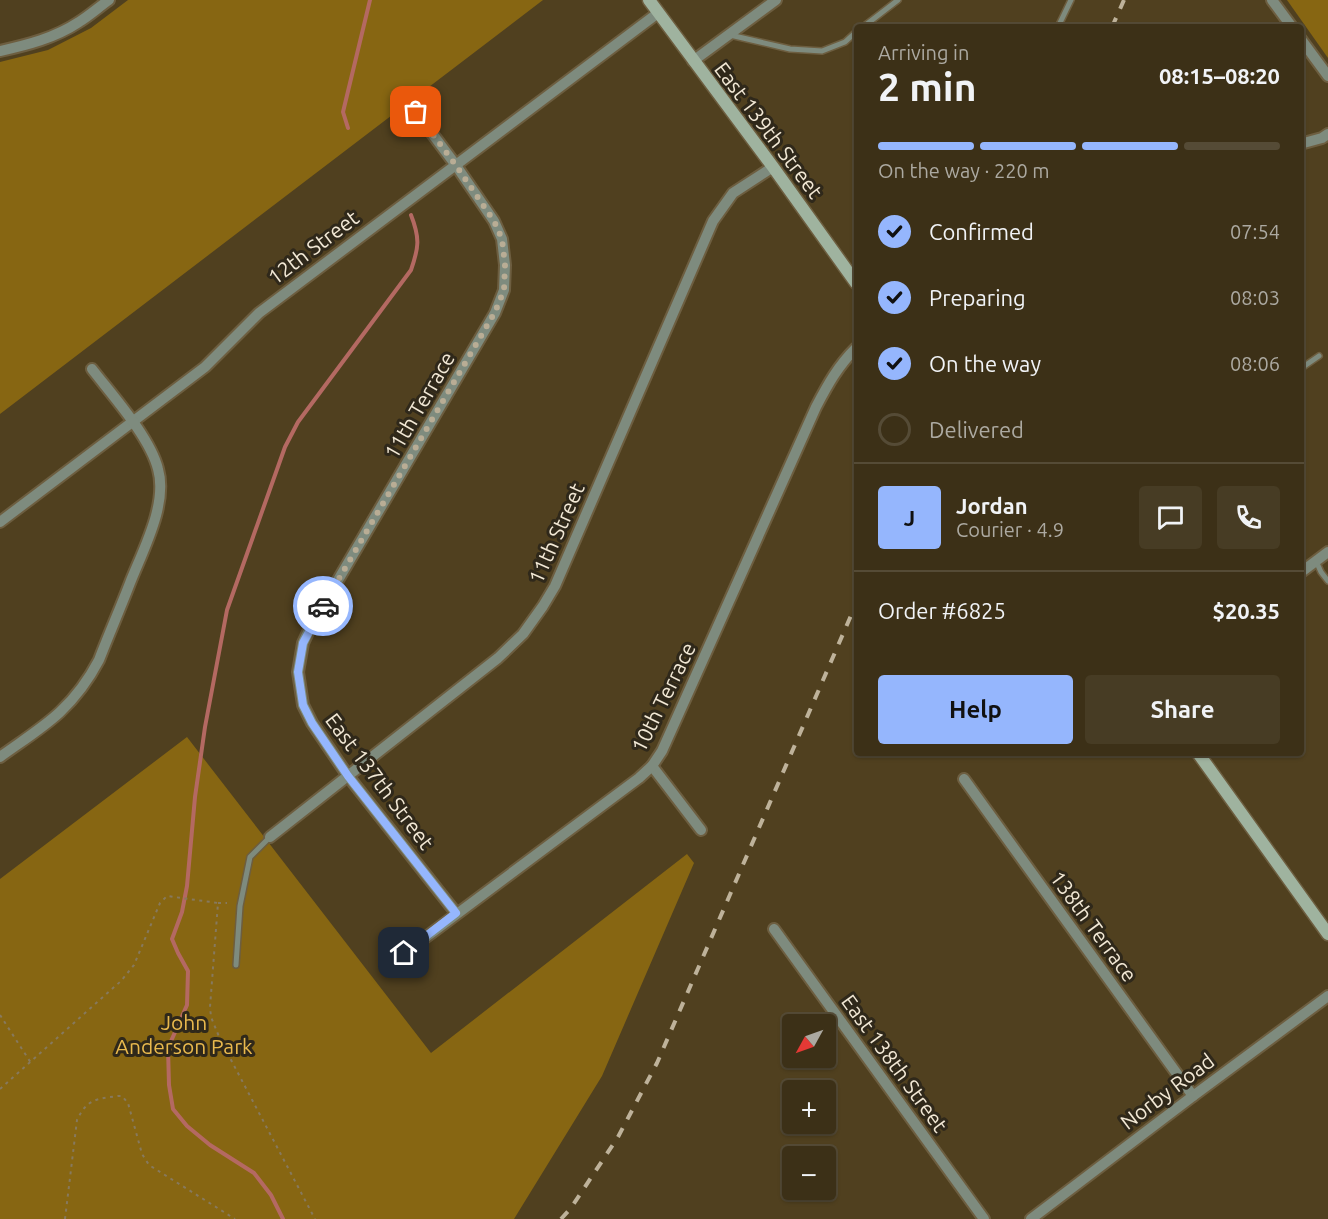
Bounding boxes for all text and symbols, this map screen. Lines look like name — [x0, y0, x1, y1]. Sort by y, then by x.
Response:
text: Arriving in — [878, 41, 969, 64]
street label: East 139th Street — [710, 57, 828, 203]
text: 08:15–08:20 — [1159, 63, 1280, 88]
text: 2 min — [878, 65, 977, 108]
pin — [390, 86, 441, 137]
icon: bag — [399, 95, 432, 128]
text: On the way · 220 m — [878, 159, 1050, 182]
street label: 12th Street — [263, 205, 363, 289]
icon: check — [878, 215, 911, 248]
text: Confirmed — [929, 219, 1034, 244]
text: 07:54 — [1230, 220, 1280, 243]
icon: check — [878, 281, 911, 314]
text: Preparing — [929, 285, 1026, 310]
text: 08:03 — [1230, 286, 1280, 309]
street label: 11th Terrace — [379, 347, 459, 463]
icon: check — [878, 347, 911, 380]
text: On the way — [929, 351, 1041, 376]
text: 08:06 — [1230, 352, 1280, 375]
text: Delivered — [929, 417, 1024, 442]
street label: 11th Street — [523, 479, 589, 587]
button: chat — [1139, 486, 1202, 549]
button: phone — [1217, 486, 1280, 549]
text: Jordan — [956, 493, 1028, 518]
text: J — [904, 505, 915, 530]
text: Courier · 4.9 — [956, 518, 1064, 541]
courier — [293, 576, 353, 636]
icon: car — [307, 590, 340, 623]
text: Order #6825 — [878, 598, 1006, 623]
text: $20.35 — [1213, 598, 1280, 623]
street label: 10th Terrace — [626, 638, 700, 756]
button: Help — [878, 675, 1073, 744]
button: Share — [1085, 675, 1280, 744]
street label: East 137th Street — [321, 708, 439, 854]
street label: 138th Terrace — [1046, 866, 1142, 986]
pin — [378, 927, 429, 978]
icon: home — [387, 936, 420, 969]
street label: East 138th Street — [837, 990, 953, 1136]
park label: John Anderson Park — [115, 1010, 253, 1058]
north arrow — [782, 1014, 836, 1068]
map controls — [782, 1014, 836, 1200]
street label: Norby Road — [1116, 1048, 1218, 1134]
button: + — [782, 1080, 836, 1134]
button: − — [782, 1146, 836, 1200]

